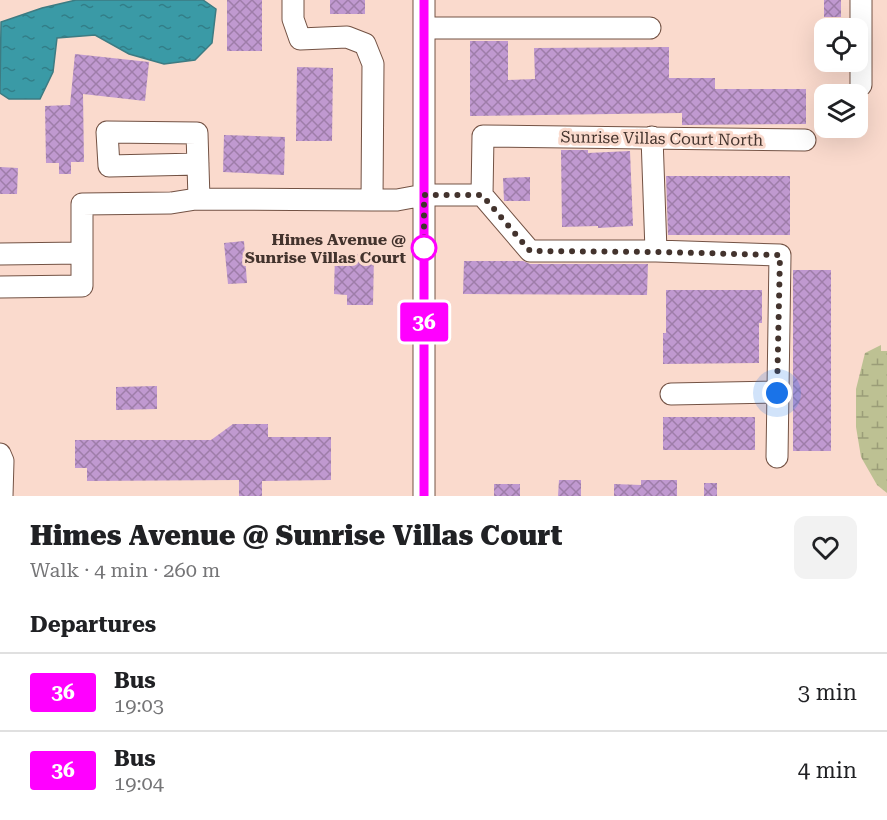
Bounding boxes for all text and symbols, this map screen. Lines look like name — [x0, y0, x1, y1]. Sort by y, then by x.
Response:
map controls — [814, 18, 868, 138]
button: locate — [814, 18, 868, 72]
button: layers — [814, 84, 868, 138]
street label: Sunrise Villas Court North — [561, 127, 763, 150]
place label: Himes Avenue @ Sunrise Villas Court — [245, 230, 407, 267]
marker: Himes Avenue @ Sunrise Villas Court — [411, 235, 437, 261]
line badge: 36 — [397, 302, 451, 342]
text: 36 — [412, 310, 436, 334]
your location — [762, 378, 792, 408]
button: heart — [794, 516, 857, 579]
text: Himes Avenue @ Sunrise Villas Court — [30, 519, 562, 552]
text: Walk · 4 min · 260 m — [30, 558, 220, 582]
text: Departures — [30, 612, 156, 637]
text: Bus — [114, 668, 156, 693]
text: 36 — [51, 680, 75, 704]
text: 3 min — [798, 680, 857, 705]
text: 19:03 — [114, 693, 164, 717]
text: Bus — [114, 746, 156, 771]
text: 36 — [51, 758, 75, 782]
text: 4 min — [798, 758, 857, 783]
text: 19:04 — [114, 771, 164, 795]

